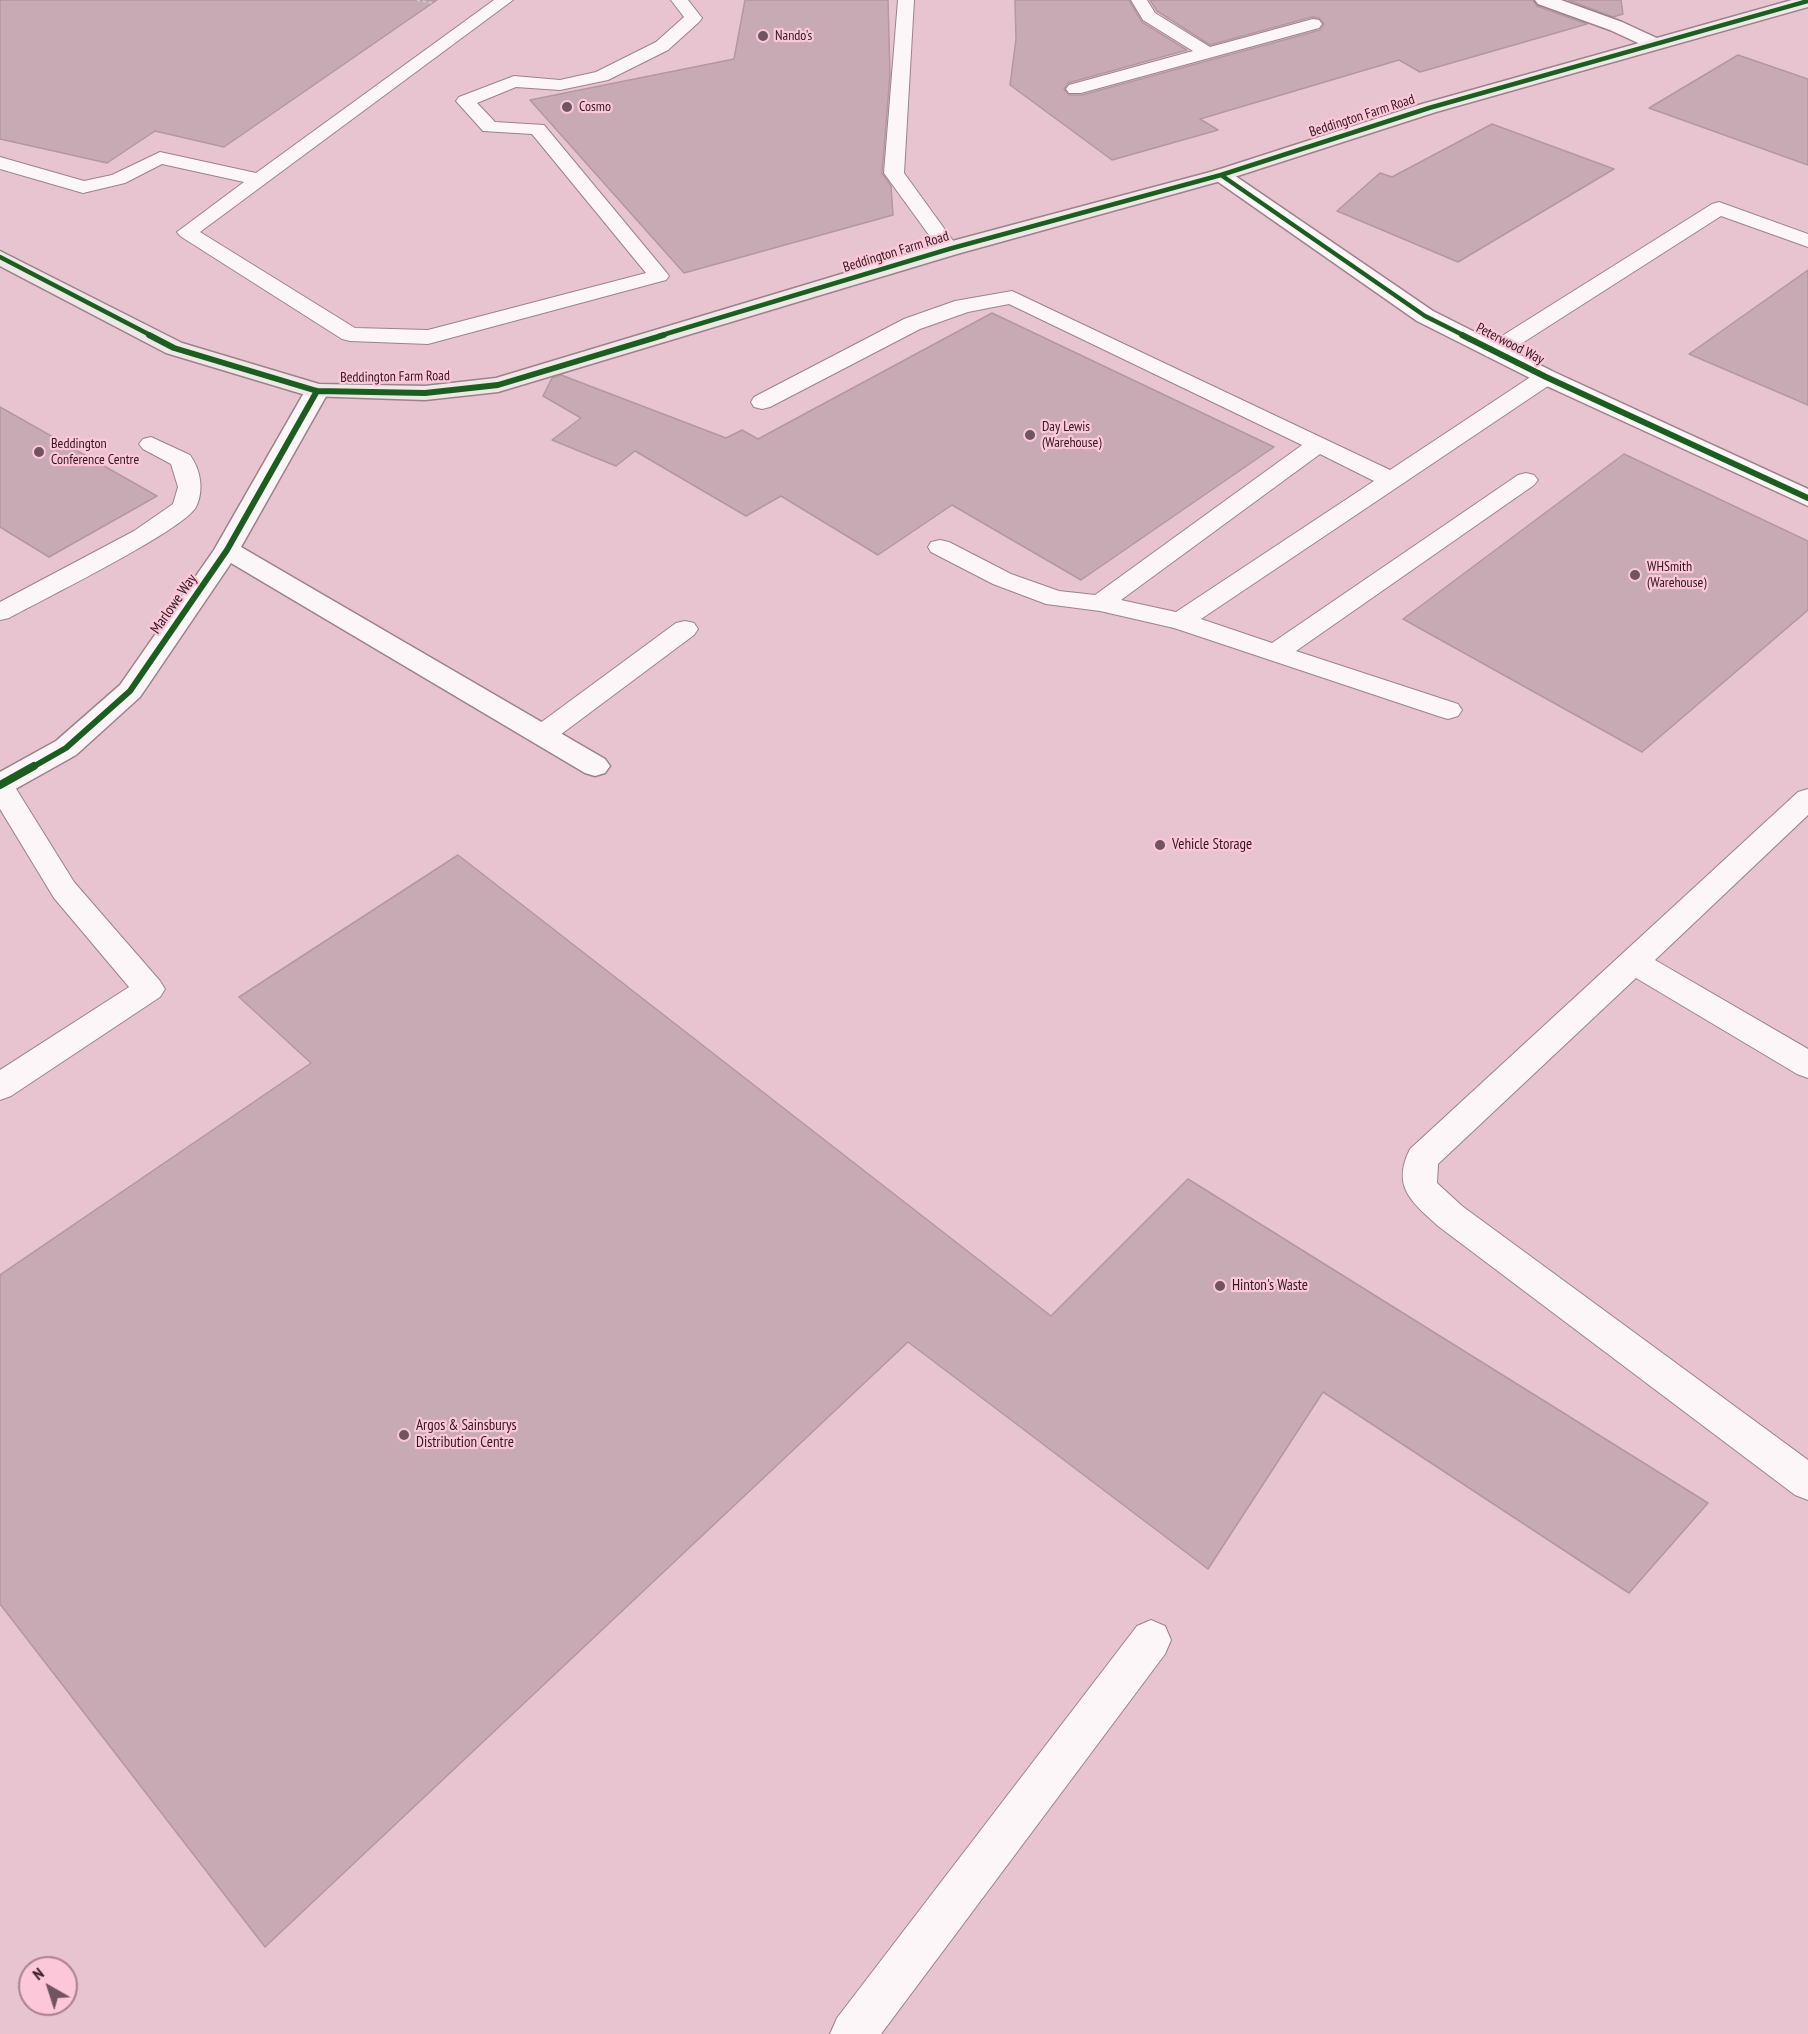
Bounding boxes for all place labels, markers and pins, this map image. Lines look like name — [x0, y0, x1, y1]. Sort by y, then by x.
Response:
place label: Nando's — [775, 28, 812, 44]
marker: Nando's — [756, 29, 770, 43]
place label: Cosmo — [579, 99, 611, 115]
marker: Cosmo — [560, 100, 574, 114]
place label: Day Lewis (Warehouse) — [1042, 419, 1101, 452]
marker: Day Lewis (Warehouse) — [1023, 428, 1037, 442]
place label: Beddington Conference Centre — [51, 436, 139, 468]
marker: Beddington Conference Centre — [32, 445, 46, 459]
place label: WHSmith (Warehouse) — [1647, 559, 1706, 592]
marker: WHSmith (Warehouse) — [1628, 568, 1642, 582]
place label: Vehicle Storage — [1172, 836, 1252, 854]
marker: Vehicle Storage — [1153, 838, 1167, 852]
place label: Hinton's Waste — [1232, 1277, 1308, 1295]
marker: Hinton's Waste — [1213, 1279, 1227, 1293]
place label: Argos & Sainsburys Distribution Centre — [416, 1417, 517, 1452]
marker: Argos & Sainsburys Distribution Centre — [397, 1428, 411, 1442]

